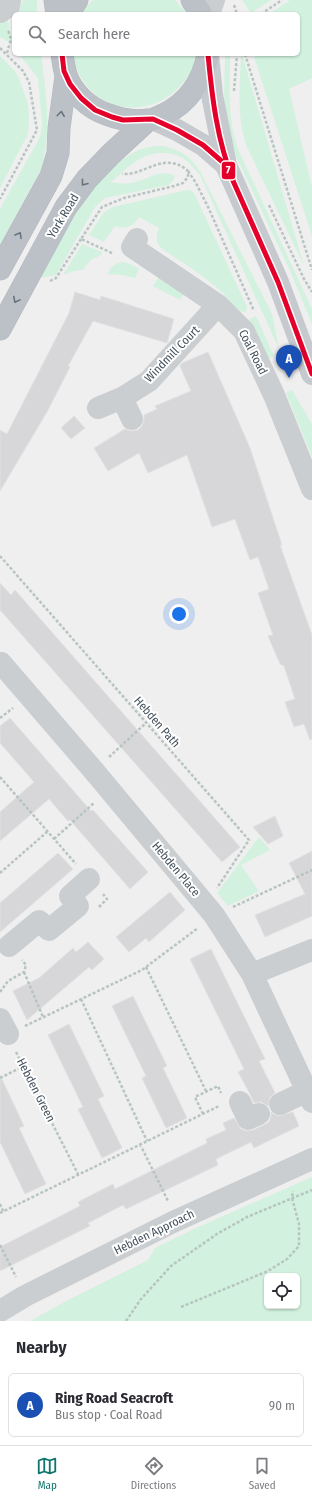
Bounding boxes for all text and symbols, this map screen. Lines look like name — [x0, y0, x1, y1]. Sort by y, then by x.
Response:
search box — [12, 12, 300, 56]
icon: search — [26, 23, 48, 45]
text: Search here — [58, 25, 130, 43]
one-way arrow — [56, 111, 65, 117]
line badge: 7 — [221, 161, 236, 180]
text: 7 — [226, 164, 231, 177]
one-way arrow — [82, 178, 89, 185]
street label: York Road — [44, 191, 82, 241]
one-way arrow — [14, 231, 21, 239]
one-way arrow — [13, 295, 21, 303]
street label: Windmill Court — [142, 323, 202, 385]
street label: Coal Road — [236, 327, 270, 377]
pin: A — [276, 345, 302, 378]
your location — [169, 604, 189, 624]
street label: Hebden Path — [131, 694, 183, 750]
street label: Hebden Place — [149, 839, 203, 899]
street label: Hebden Green — [14, 1056, 58, 1124]
street label: Hebden Approach — [112, 1207, 196, 1257]
map controls — [264, 1273, 300, 1309]
button: locate — [264, 1273, 300, 1309]
text: Nearby — [16, 1337, 67, 1358]
text: Ring Road Seacroft — [55, 1389, 173, 1407]
text: A — [26, 1398, 34, 1413]
text: 90 m — [269, 1398, 295, 1413]
text: Bus stop · Coal Road — [55, 1407, 162, 1422]
tab: Map — [36, 1455, 58, 1492]
tab: Directions — [131, 1455, 176, 1492]
tab: Saved — [249, 1455, 276, 1492]

